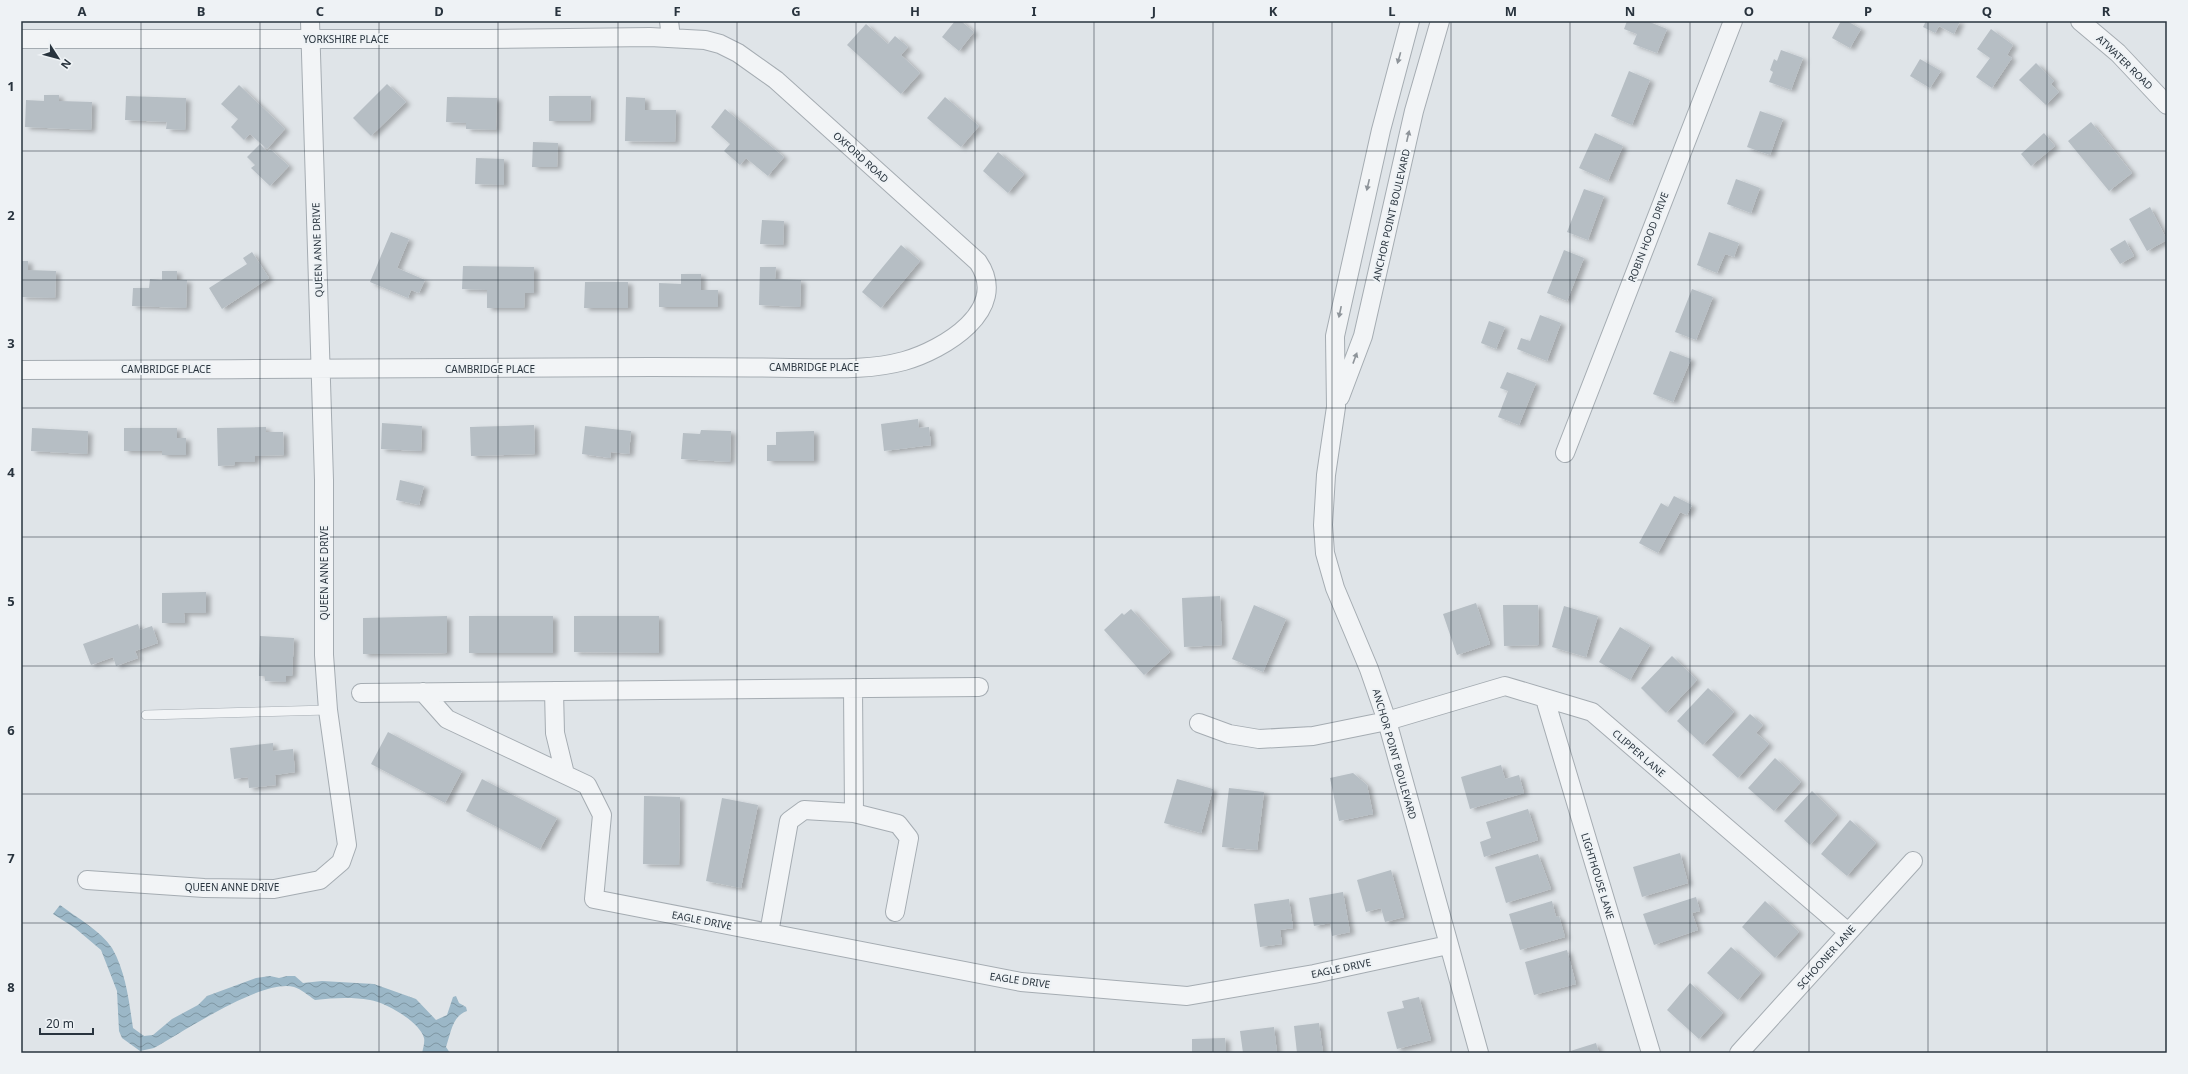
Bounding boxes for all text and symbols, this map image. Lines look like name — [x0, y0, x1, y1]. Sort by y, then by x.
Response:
text: A — [78, 2, 87, 20]
text: B — [197, 2, 205, 20]
text: C — [316, 2, 324, 20]
text: D — [434, 2, 444, 20]
text: E — [554, 2, 562, 20]
text: F — [673, 2, 681, 20]
text: G — [791, 2, 801, 20]
text: H — [910, 2, 920, 20]
text: I — [1031, 2, 1037, 20]
text: J — [1151, 2, 1156, 20]
text: K — [1269, 2, 1278, 20]
text: L — [1388, 2, 1396, 20]
text: M — [1505, 2, 1517, 20]
text: N — [1625, 2, 1635, 20]
text: O — [1744, 2, 1754, 20]
text: P — [1864, 2, 1872, 20]
text: Q — [1982, 2, 1992, 20]
text: R — [2102, 2, 2111, 20]
street label: YORKSHIRE PLACE — [303, 32, 389, 46]
street label: ATWATER ROAD — [2094, 32, 2156, 92]
north arrow — [38, 38, 78, 78]
one-way arrow — [1396, 53, 1402, 65]
text: N — [58, 56, 75, 72]
text: 1 — [7, 77, 15, 95]
street label: OXFORD ROAD — [830, 128, 892, 186]
one-way arrow — [1406, 130, 1412, 143]
street label: ANCHOR POINT BOULEVARD — [1369, 148, 1413, 282]
one-way arrow — [1365, 178, 1371, 191]
street label: ROBIN HOOD DRIVE — [1624, 190, 1672, 284]
street label: QUEEN ANNE DRIVE — [308, 202, 326, 298]
text: 2 — [7, 206, 15, 224]
one-way arrow — [1337, 305, 1343, 318]
text: 3 — [7, 334, 15, 352]
one-way arrow — [1352, 351, 1358, 363]
street label: CAMBRIDGE PLACE — [769, 360, 859, 374]
street label: CAMBRIDGE PLACE — [121, 362, 211, 376]
street label: CAMBRIDGE PLACE — [445, 362, 535, 376]
text: 4 — [7, 463, 15, 481]
street label: QUEEN ANNE DRIVE — [317, 526, 331, 620]
text: 5 — [7, 592, 15, 610]
street label: ANCHOR POINT BOULEVARD — [1370, 687, 1420, 821]
text: 6 — [7, 721, 15, 739]
street label: CLIPPER LANE — [1609, 726, 1669, 780]
street label: LIGHTHOUSE LANE — [1578, 831, 1618, 921]
text: 7 — [7, 849, 15, 867]
street label: QUEEN ANNE DRIVE — [185, 880, 279, 894]
street label: EAGLE DRIVE — [671, 907, 733, 933]
street label: SCHOONER LANE — [1793, 922, 1859, 992]
street label: EAGLE DRIVE — [1310, 955, 1372, 981]
street label: EAGLE DRIVE — [989, 969, 1051, 991]
text: 8 — [7, 978, 15, 996]
scale bar — [40, 1010, 93, 1036]
text: 20 m — [46, 1015, 74, 1032]

